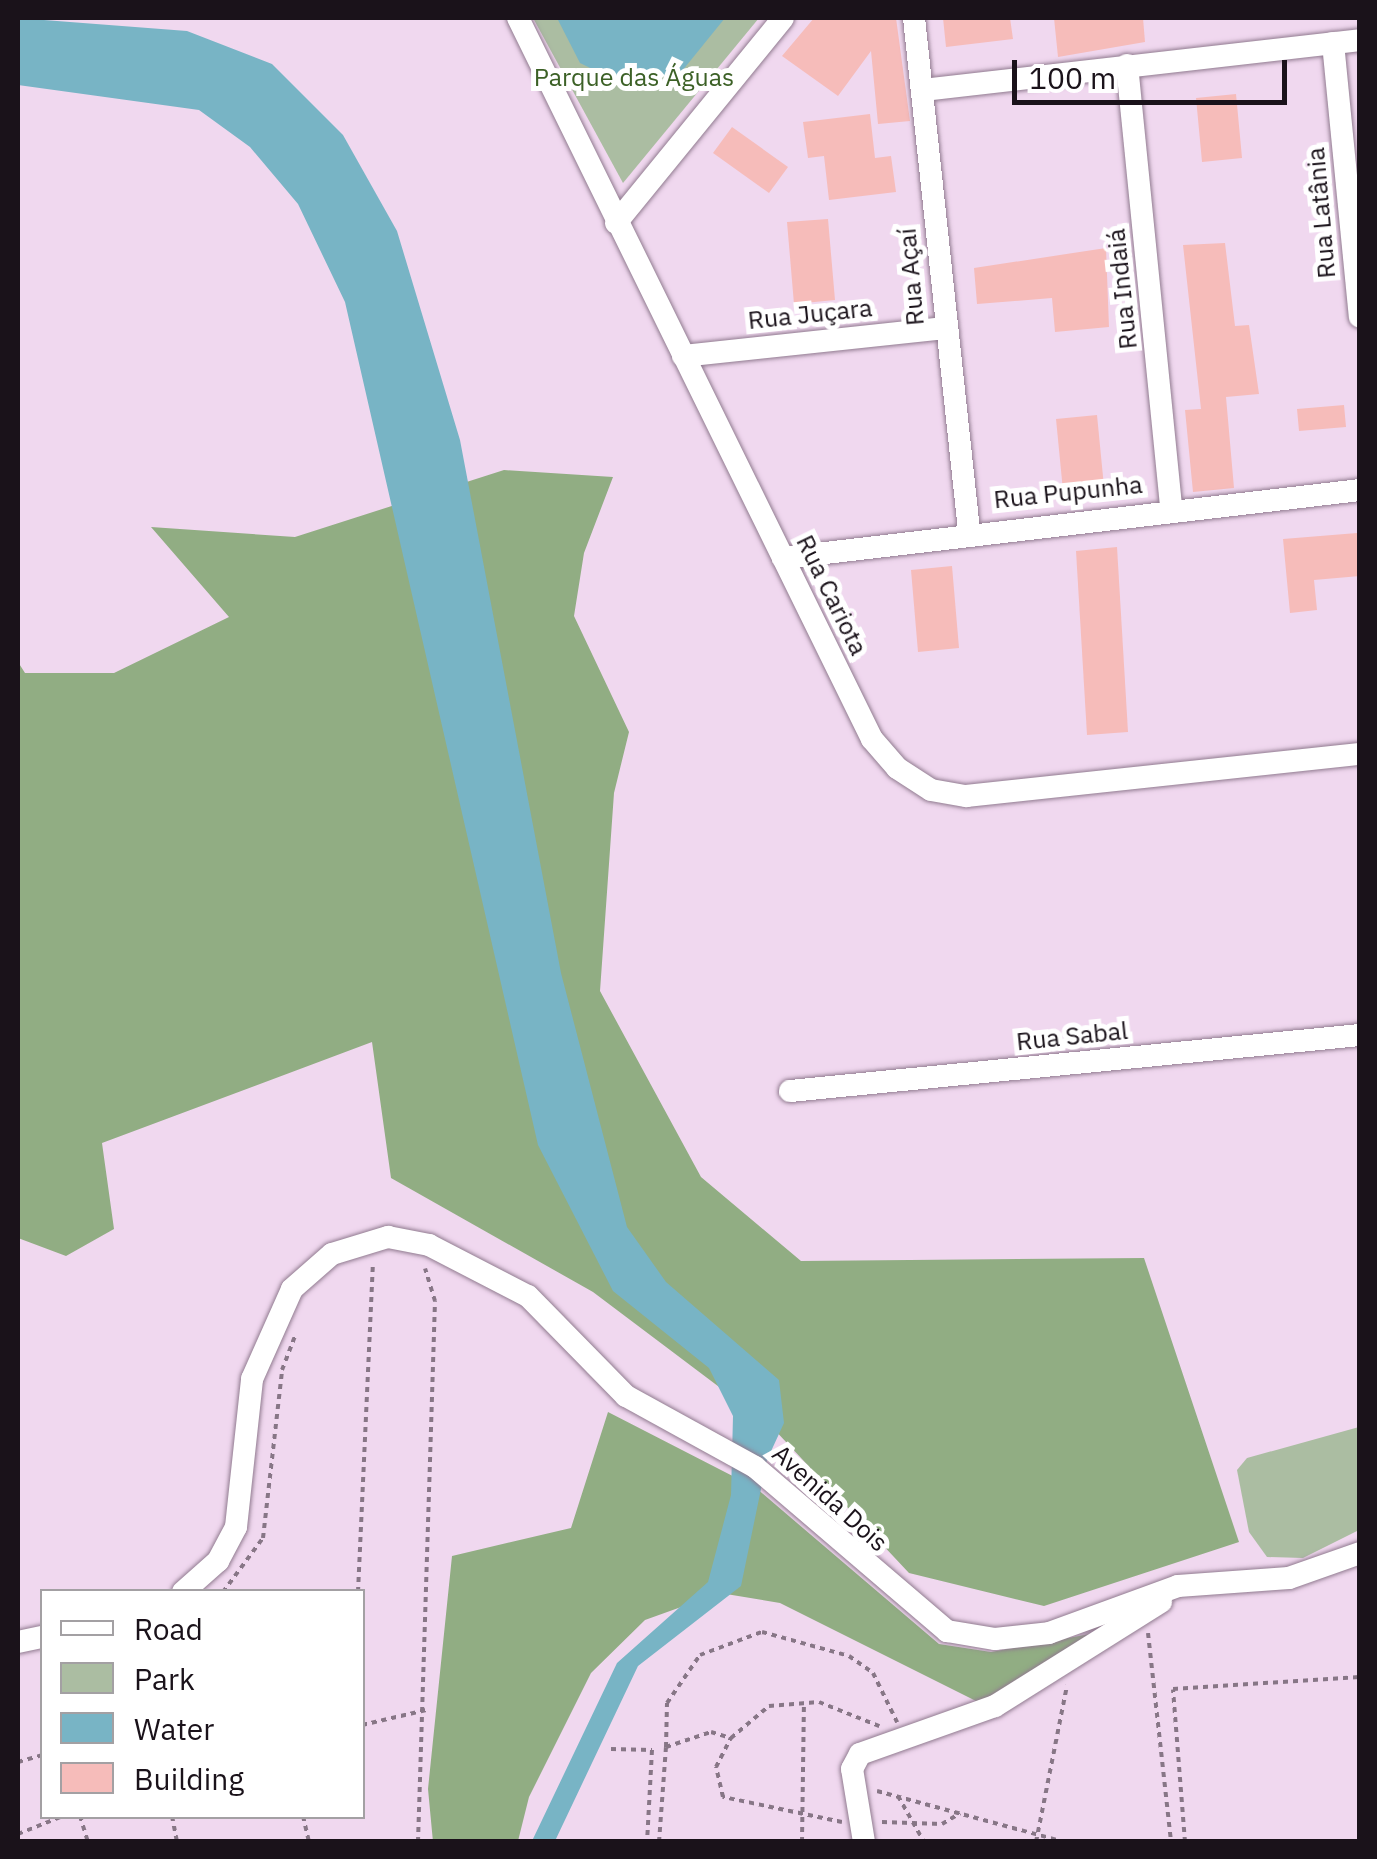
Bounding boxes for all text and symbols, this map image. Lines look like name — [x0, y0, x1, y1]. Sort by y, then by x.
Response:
scale bar — [1017, 40, 1292, 102]
text: 100 m — [1029, 58, 1116, 97]
park label: Parque das Águas — [534, 62, 734, 92]
street label: Rua Latânia — [1300, 146, 1342, 280]
street label: Rua Açaí — [892, 227, 930, 327]
street label: Rua Indaiá — [1101, 227, 1143, 351]
street label: Rua Juçara — [746, 293, 874, 335]
street label: Rua Pupunha — [992, 469, 1144, 515]
street label: Rua Cariota — [790, 530, 874, 660]
street label: Rua Sabal — [1015, 1015, 1129, 1057]
street label: Avenida Dois — [766, 1438, 894, 1558]
legend — [40, 1589, 365, 1819]
text: Road — [134, 1609, 203, 1648]
text: Park — [134, 1659, 195, 1698]
text: Water — [134, 1709, 214, 1748]
text: Building — [134, 1759, 244, 1798]

